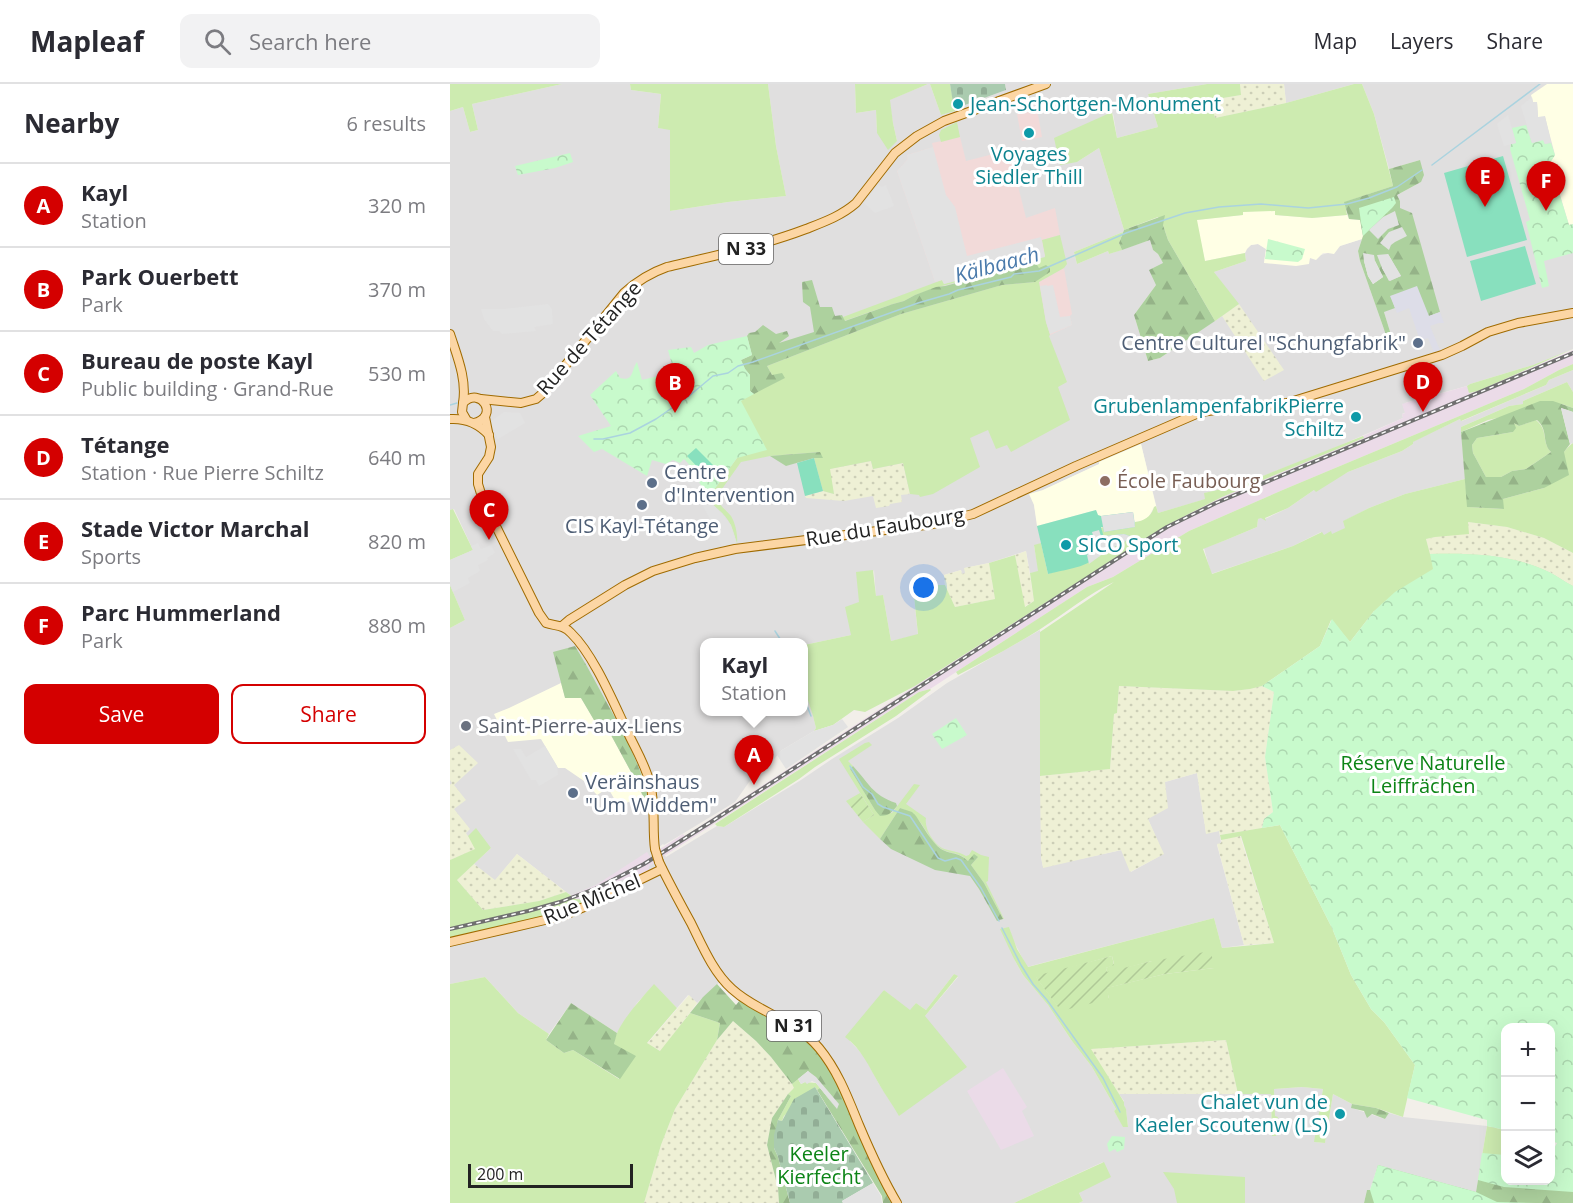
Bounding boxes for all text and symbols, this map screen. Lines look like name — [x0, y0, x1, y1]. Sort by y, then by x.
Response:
search box — [180, 14, 600, 68]
text: Mapleaf — [30, 22, 144, 60]
icon: search — [201, 25, 234, 58]
text: Search here — [249, 26, 371, 56]
text: Map — [1314, 27, 1357, 55]
text: Layers — [1390, 27, 1454, 55]
text: Share — [1487, 27, 1543, 55]
place label: Jean-Schortgen-Monument — [968, 90, 1221, 117]
marker: Jean-Schortgen-Monument — [951, 97, 965, 111]
text: Nearby — [24, 105, 119, 141]
text: 6 results — [346, 110, 426, 137]
marker: Voyages Siedler Thill — [1022, 126, 1036, 140]
place label: Voyages Siedler Thill — [975, 140, 1083, 190]
pin: E — [1466, 158, 1504, 207]
pin: F — [1526, 162, 1566, 211]
text: Kayl — [81, 177, 128, 207]
text: A — [37, 192, 50, 219]
text: 320 m — [368, 192, 426, 219]
text: Station — [81, 207, 147, 234]
road number: N 33 — [719, 234, 773, 264]
water label: Kälbaach — [951, 239, 1042, 289]
text: Park Ouerbett — [81, 261, 238, 291]
street label: Rue de Tétange — [530, 275, 647, 400]
text: B — [37, 276, 50, 303]
text: 370 m — [368, 276, 426, 303]
text: Park — [81, 291, 123, 318]
place label: Centre Culturel "Schungfabrik" — [1121, 329, 1406, 356]
marker: Centre Culturel "Schungfabrik" — [1411, 336, 1425, 350]
text: Bureau de poste Kayl — [81, 345, 313, 375]
text: C — [37, 360, 50, 387]
text: 530 m — [368, 360, 426, 387]
pin: D — [1404, 362, 1442, 412]
pin: B — [656, 364, 694, 413]
text: Public building · Grand-Rue — [81, 375, 334, 402]
place label: GrubenlampenfabrikPierre Schiltz — [1093, 392, 1344, 442]
marker: GrubenlampenfabrikPierre Schiltz — [1349, 410, 1363, 424]
text: Tétange — [81, 429, 169, 459]
text: D — [36, 444, 51, 471]
text: 640 m — [368, 444, 426, 471]
place label: Centre d'Intervention — [664, 458, 795, 508]
text: Station · Rue Pierre Schiltz — [81, 459, 324, 486]
place label: École Faubourg — [1117, 467, 1261, 494]
marker: École Faubourg — [1098, 474, 1112, 488]
marker: Centre d'Intervention — [645, 476, 659, 490]
pin: C — [470, 490, 508, 540]
marker: CIS Kayl-Tétange — [635, 498, 649, 512]
street label: Rue du Faubourg — [804, 501, 966, 552]
place label: CIS Kayl-Tétange — [565, 512, 719, 539]
text: Stade Victor Marchal — [81, 513, 310, 543]
text: E — [38, 528, 49, 555]
text: 820 m — [368, 528, 426, 555]
place label: SICO Sport — [1078, 531, 1178, 558]
marker: SICO Sport — [1059, 538, 1073, 552]
text: Sports — [81, 543, 141, 570]
your location — [909, 573, 938, 602]
text: Parc Hummerland — [81, 597, 281, 627]
text: F — [38, 612, 49, 639]
text: 880 m — [368, 612, 426, 639]
text: Park — [81, 627, 123, 654]
popup — [700, 638, 808, 716]
text: Kayl — [721, 649, 768, 679]
text: Station — [721, 679, 787, 706]
button: Save — [24, 684, 219, 744]
button: Share — [231, 684, 426, 744]
place label: Saint-Pierre-aux-Liens — [478, 712, 682, 739]
marker: Saint-Pierre-aux-Liens — [459, 719, 473, 733]
pin: A — [734, 736, 774, 785]
park label: Réserve Naturelle Leiffrächen — [1340, 749, 1506, 799]
place label: Veräinshaus "Um Widdem" — [585, 768, 717, 818]
marker: Veräinshaus "Um Widdem" — [566, 786, 580, 800]
street label: Rue Michel — [539, 867, 644, 930]
road number: N 31 — [767, 1011, 821, 1041]
map controls — [1501, 1023, 1555, 1185]
button: + — [1501, 1023, 1555, 1077]
button: − — [1501, 1077, 1555, 1131]
place label: Chalet vun de Kaeler Scoutenw (LS) — [1134, 1088, 1328, 1138]
marker: Chalet vun de Kaeler Scoutenw (LS) — [1333, 1107, 1347, 1121]
button: layers — [1501, 1131, 1555, 1185]
park label: Keeler Kierfecht — [777, 1140, 861, 1190]
scale bar — [468, 1161, 633, 1188]
text: 200 m — [477, 1163, 523, 1185]

